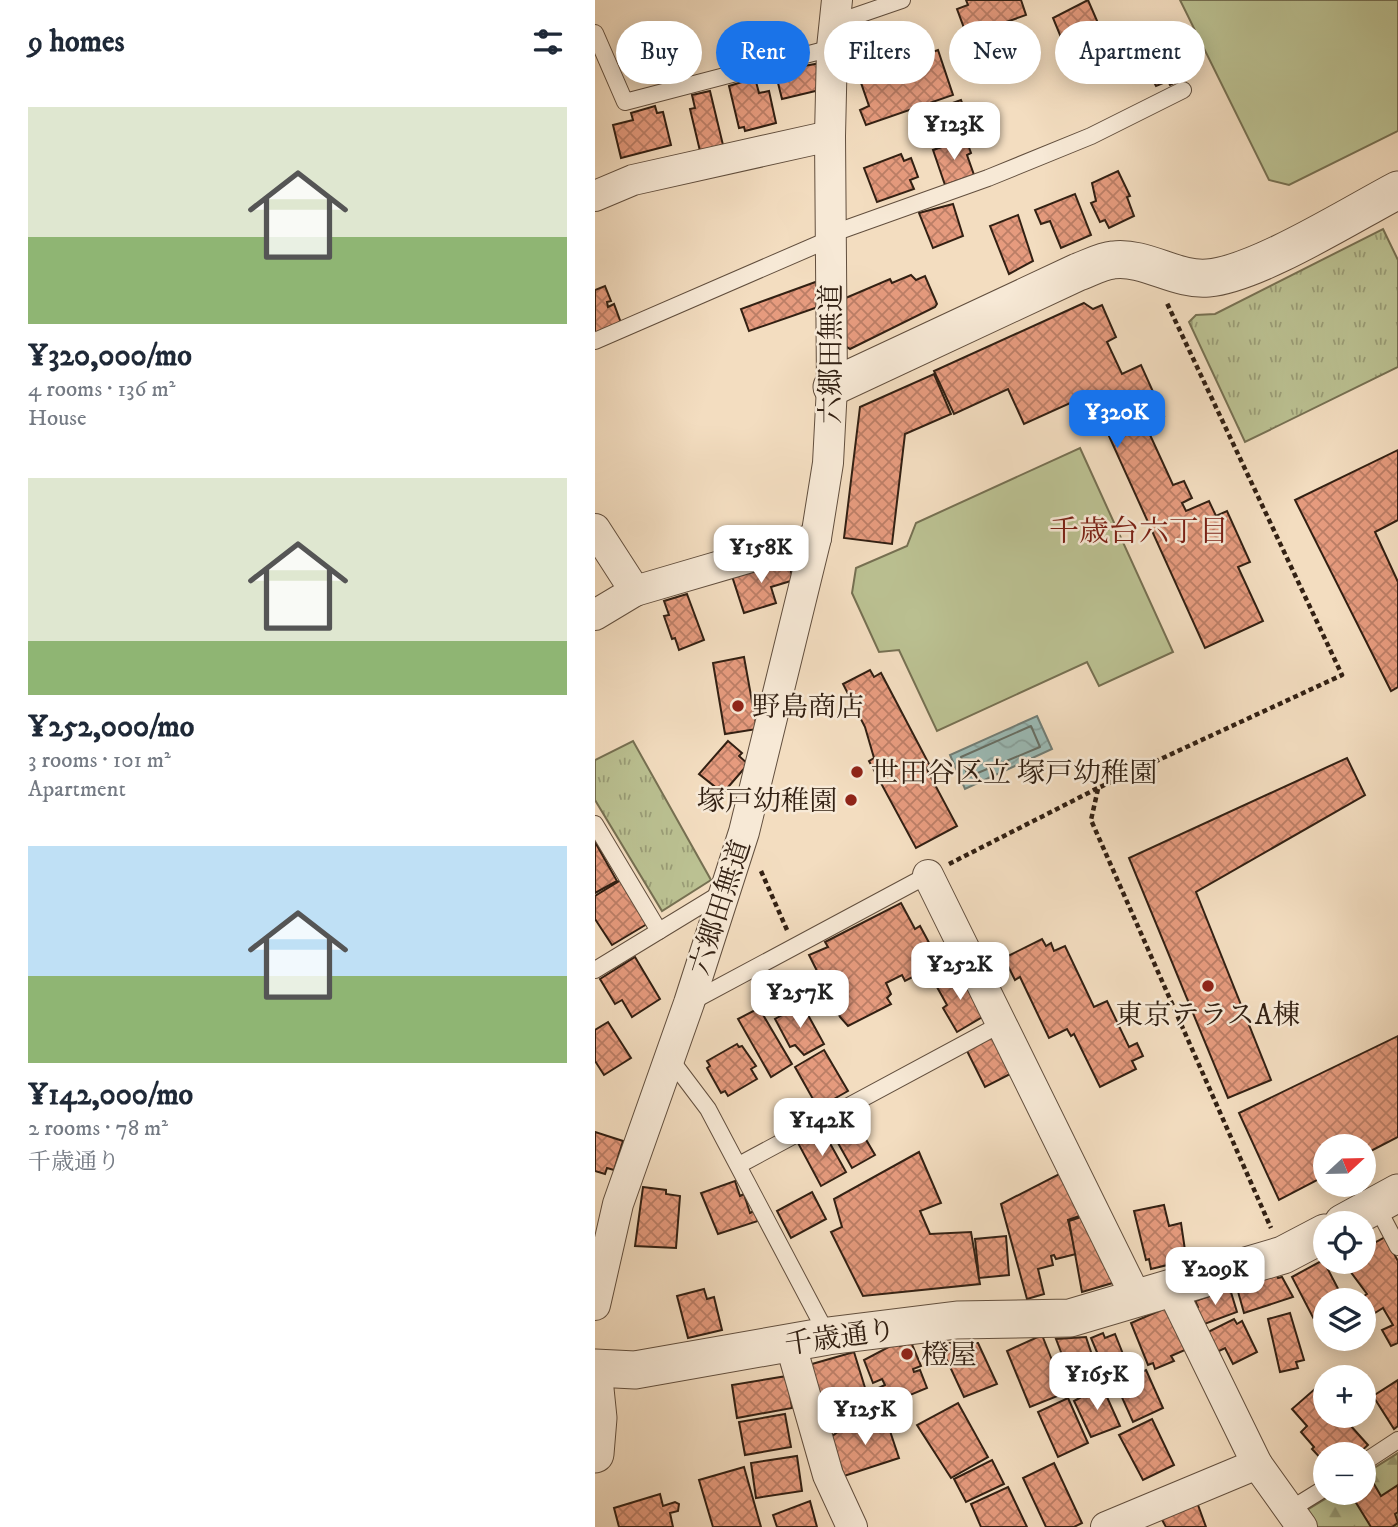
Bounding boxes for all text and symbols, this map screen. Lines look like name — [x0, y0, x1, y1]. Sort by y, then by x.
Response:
chip: Buy — [616, 21, 702, 84]
chip: Rent — [716, 21, 810, 84]
chip: Filters — [824, 21, 935, 84]
chip: New — [949, 21, 1041, 84]
chip: Apartment — [1055, 21, 1205, 84]
icon: filters — [529, 23, 567, 61]
text: 9 homes — [28, 24, 125, 61]
pin: ¥123K — [905, 102, 1003, 162]
text: ¥123K — [924, 110, 984, 139]
icon: home — [235, 152, 361, 278]
street label: 六郷田無道 — [814, 284, 849, 424]
text: ¥320,000/mo — [28, 338, 192, 375]
text: 4 rooms · 136 m² — [28, 375, 175, 404]
pin: ¥320K — [1068, 391, 1166, 450]
text: ¥320K — [1085, 398, 1149, 427]
text: House — [28, 404, 86, 433]
district label: 千歳台六丁目 — [1049, 514, 1229, 551]
icon: home — [235, 523, 361, 649]
pin: ¥158K — [712, 526, 810, 585]
text: ¥158K — [730, 533, 792, 562]
place label: 野島商店 — [752, 690, 864, 725]
marker: 野島商店 — [730, 698, 746, 714]
text: ¥252,000/mo — [28, 709, 194, 746]
text: 3 rooms · 101 m² — [28, 746, 171, 775]
place label: 世田谷区立 塚戸幼稚園 — [871, 756, 1157, 791]
marker: 世田谷区立 塚戸幼稚園 — [849, 764, 865, 780]
text: Apartment — [28, 775, 126, 804]
place label: 塚戸幼稚園 — [697, 784, 837, 819]
marker: 塚戸幼稚園 — [843, 792, 859, 808]
street label: 六郷田無道 — [682, 835, 759, 979]
icon: home — [235, 892, 361, 1018]
pin: ¥252K — [911, 942, 1009, 1002]
text: ¥252K — [927, 950, 993, 979]
pin: ¥257K — [751, 970, 849, 1030]
text: ¥257K — [767, 978, 833, 1007]
marker: 東京テラスA棟 — [1200, 978, 1216, 994]
place label: 東京テラスA棟 — [1116, 998, 1301, 1033]
text: ¥142,000/mo — [28, 1077, 193, 1114]
pin: ¥142K — [773, 1098, 871, 1158]
text: ¥142K — [790, 1106, 854, 1135]
text: 2 rooms · 78 m² — [28, 1114, 168, 1143]
north arrow — [1313, 1134, 1375, 1197]
map controls — [1313, 1134, 1376, 1505]
text: 千歳通り — [28, 1148, 120, 1177]
button: locate — [1313, 1211, 1376, 1274]
pin: ¥209K — [1166, 1248, 1264, 1307]
text: ¥209K — [1182, 1255, 1248, 1284]
button: layers — [1313, 1288, 1376, 1351]
street label: 千歳通り — [782, 1312, 898, 1363]
place label: 橙屋 — [921, 1338, 977, 1373]
marker: 橙屋 — [899, 1346, 915, 1362]
pin: ¥165K — [1048, 1352, 1146, 1412]
text: ¥165K — [1065, 1360, 1129, 1389]
button: + — [1313, 1365, 1376, 1428]
pin: ¥125K — [816, 1388, 914, 1447]
text: ¥125K — [834, 1395, 896, 1424]
button: − — [1313, 1442, 1376, 1505]

